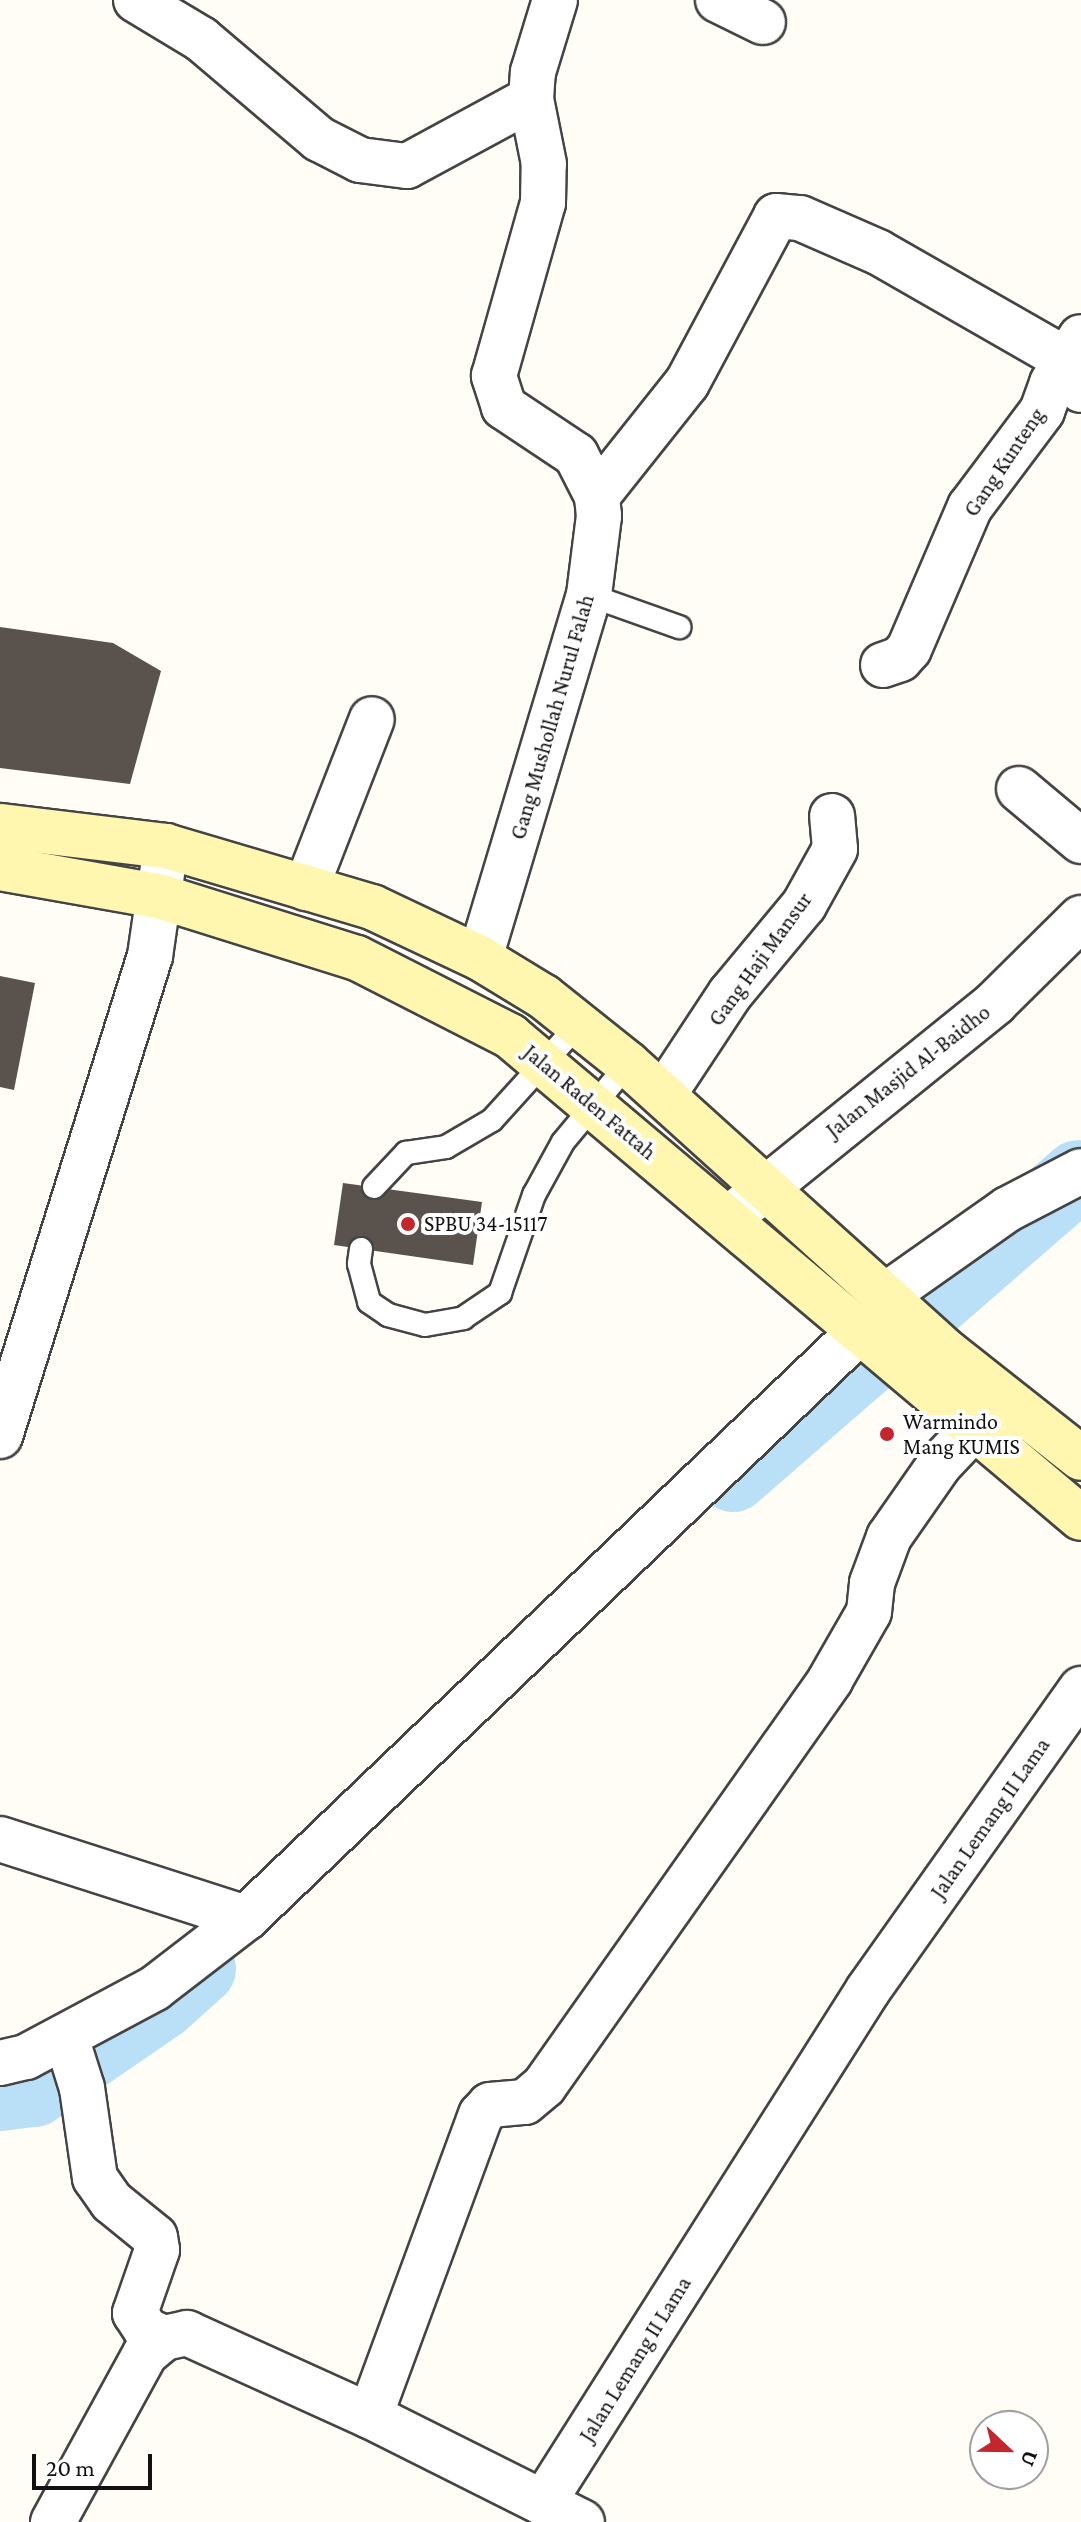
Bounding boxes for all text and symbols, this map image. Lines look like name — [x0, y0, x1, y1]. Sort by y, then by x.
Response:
street label: Gang Kunteng — [958, 403, 1050, 521]
street label: Gang Mushollah Nurul Falah — [504, 592, 600, 842]
street label: Gang Haji Mansur — [703, 887, 817, 1031]
street label: Jalan Masjid Al-Baidho — [821, 999, 995, 1143]
street label: Jalan Raden Fattah — [518, 1039, 662, 1165]
place label: SPBU 34-15117 — [424, 1211, 547, 1237]
marker: SPBU 34-15117 — [399, 1215, 417, 1233]
place label: Warmindo Mang KUMIS — [903, 1408, 1020, 1460]
marker: Warmindo Mang KUMIS — [878, 1425, 896, 1443]
street label: Jalan Lemang II Lama — [925, 1733, 1055, 1903]
street label: Jalan Lemang II Lama — [573, 2271, 697, 2447]
north arrow — [969, 2410, 1049, 2490]
scale bar — [36, 2438, 156, 2488]
text: U — [1015, 2447, 1044, 2470]
text: 20 m — [46, 2454, 95, 2481]

